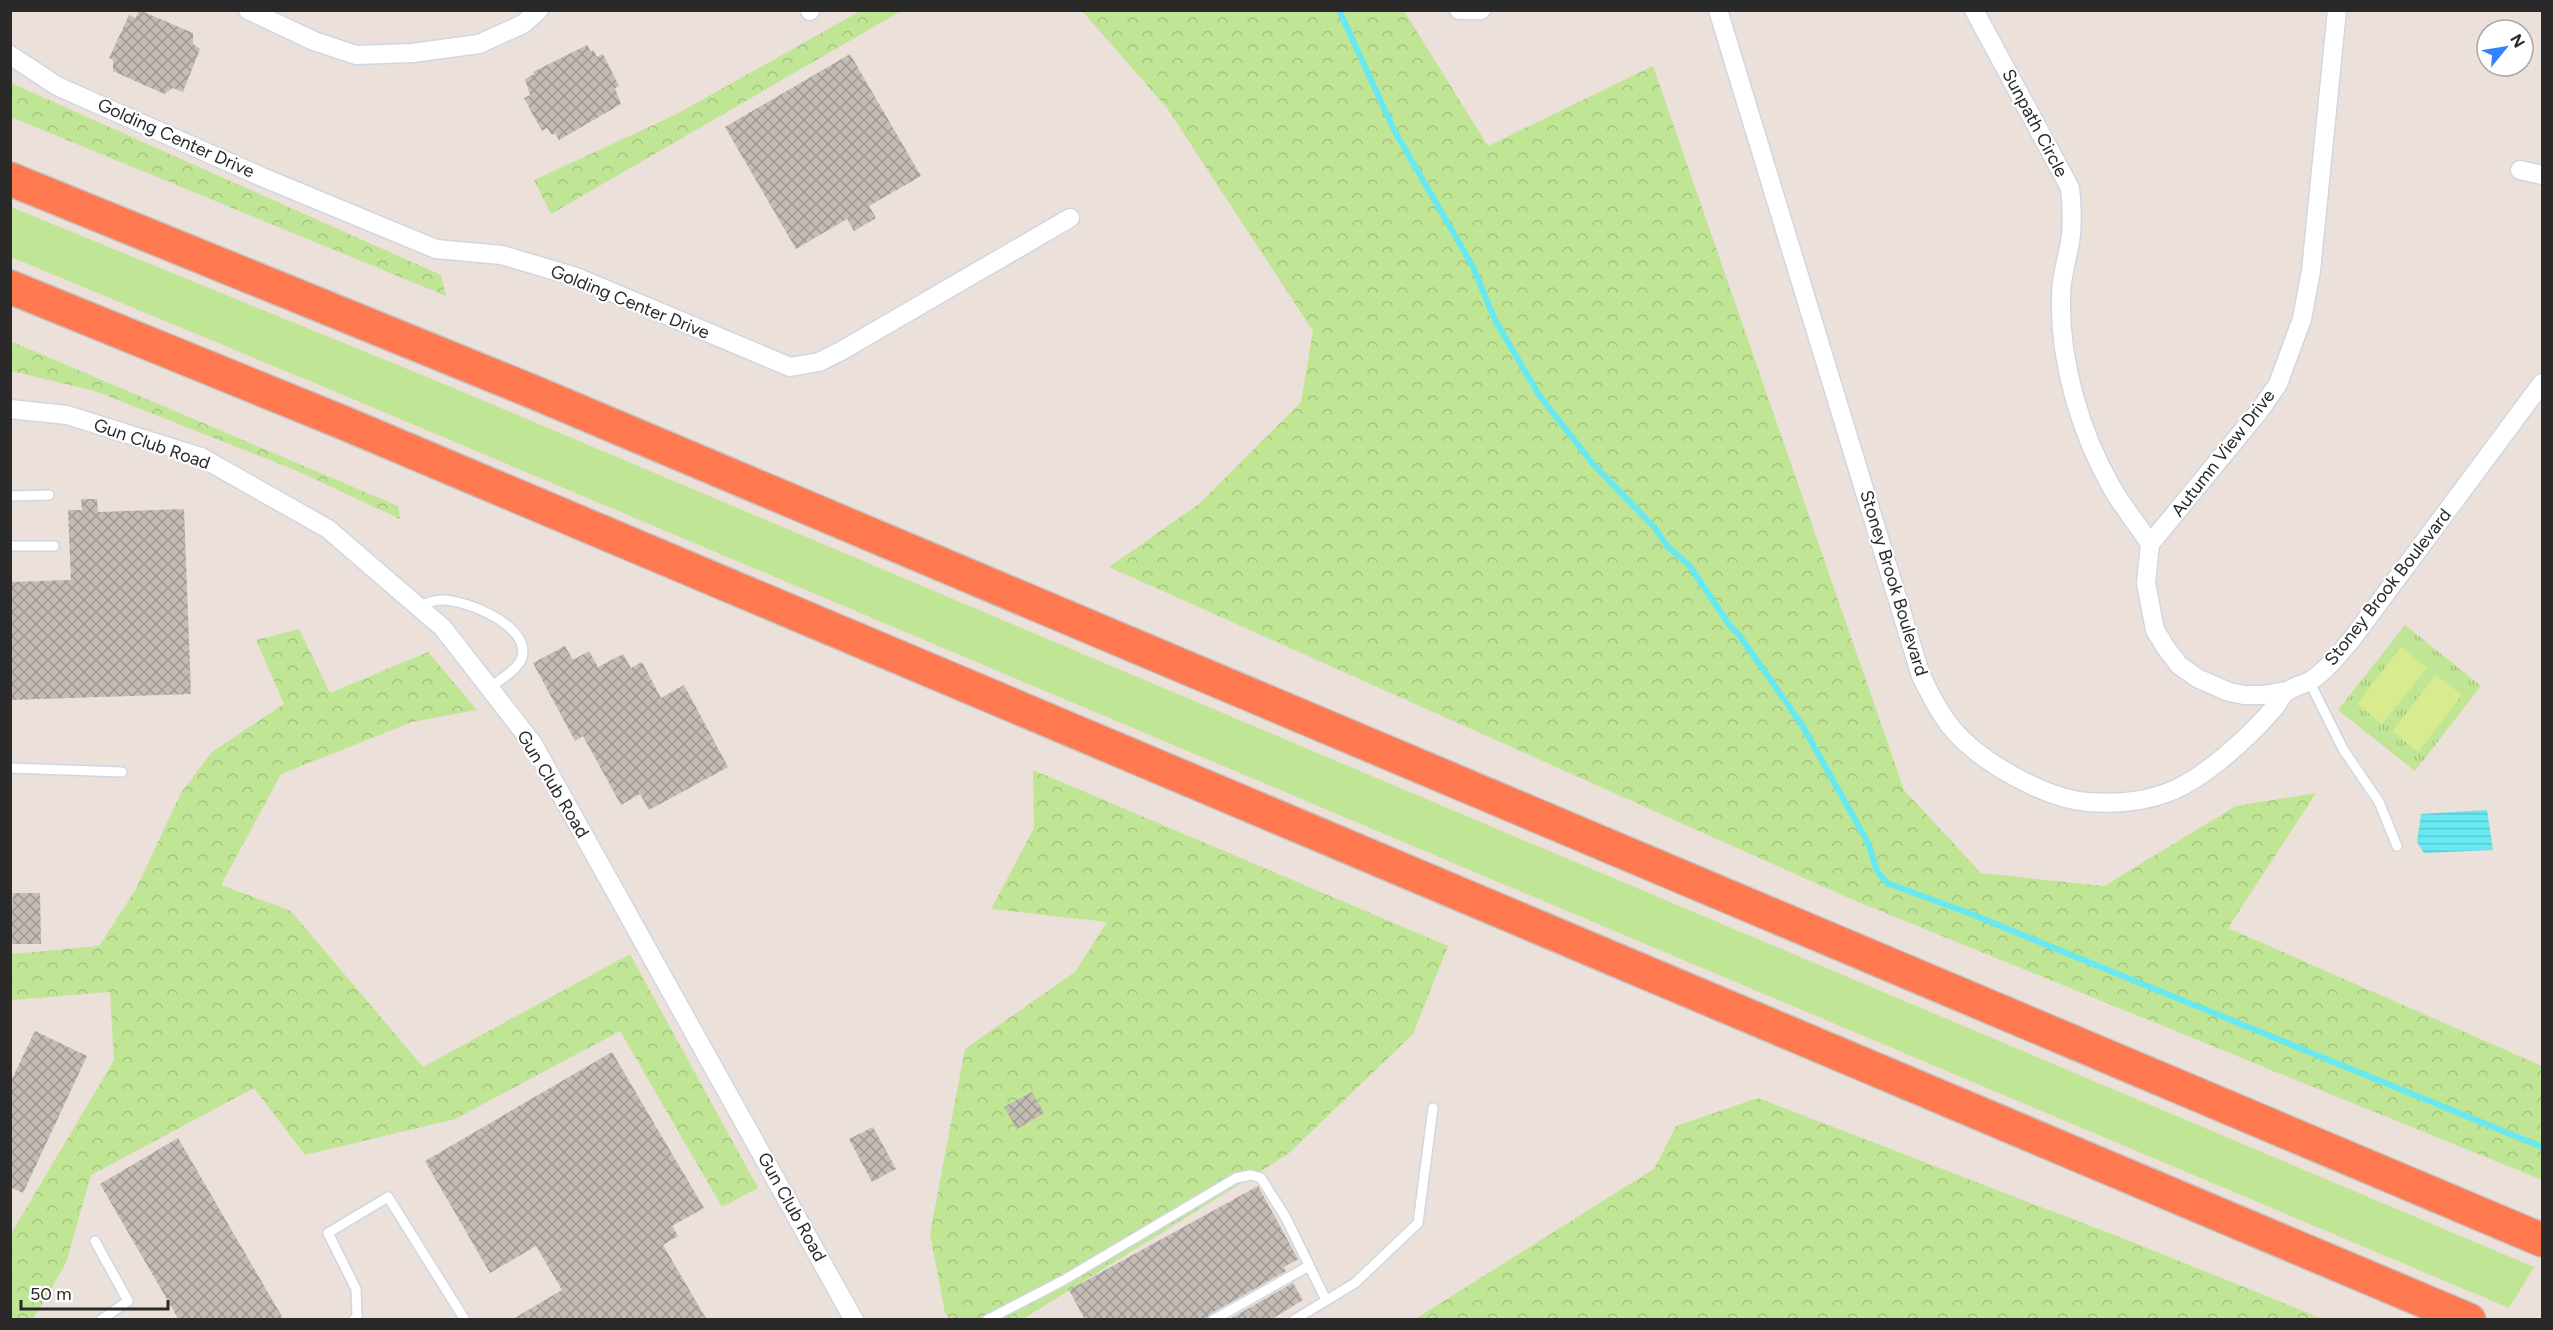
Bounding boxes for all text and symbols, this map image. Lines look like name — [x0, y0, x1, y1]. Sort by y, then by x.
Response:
north arrow — [2475, 18, 2535, 78]
text: N — [2506, 31, 2529, 51]
street label: Sunpath Circle — [1997, 65, 2073, 181]
street label: Golding Center Drive — [94, 93, 258, 183]
street label: Golding Center Drive — [547, 260, 713, 344]
street label: Autumn View Drive — [2167, 385, 2280, 521]
street label: Gun Club Road — [91, 414, 213, 474]
street label: Stoney Brook Boulevard — [1855, 488, 1933, 678]
street label: Stoney Brook Boulevard — [2320, 504, 2456, 670]
street label: Gun Club Road — [512, 726, 594, 842]
street label: Gun Club Road — [753, 1148, 831, 1266]
scale bar — [21, 1273, 168, 1311]
text: 50 m — [30, 1283, 72, 1305]

